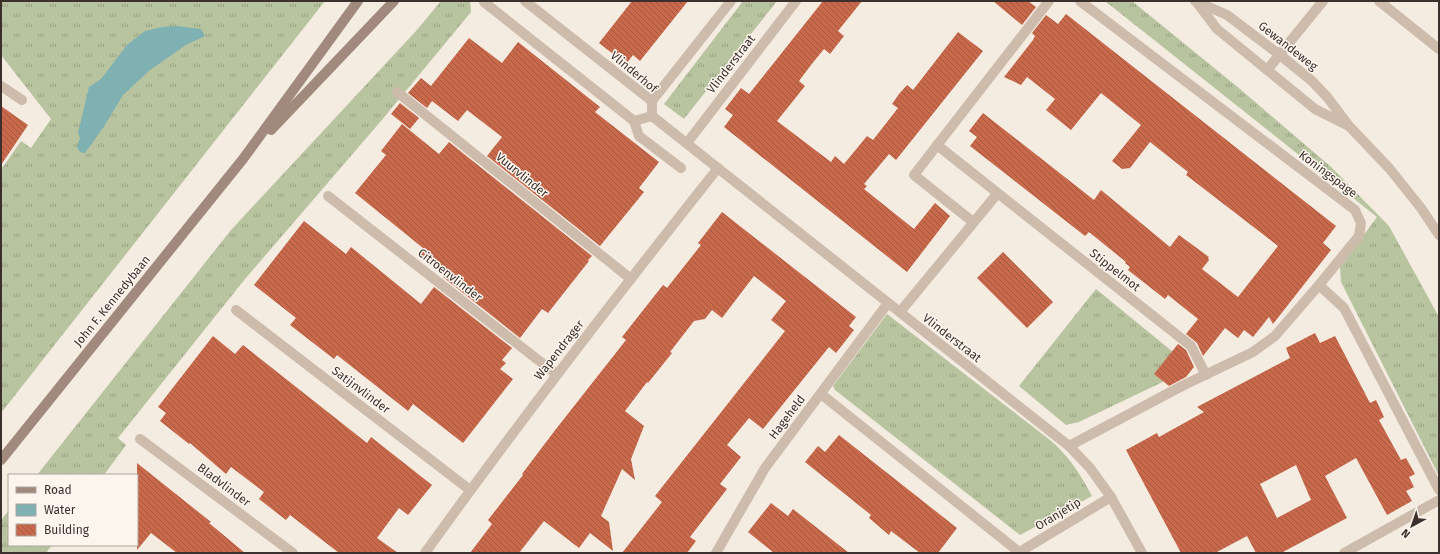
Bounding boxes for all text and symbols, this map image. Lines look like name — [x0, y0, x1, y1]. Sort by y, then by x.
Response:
street label: Gewandeweg — [1256, 19, 1321, 74]
street label: Vlinderstraat — [704, 31, 759, 96]
street label: Vlinderhof — [608, 48, 661, 96]
street label: Koningspage — [1296, 148, 1360, 200]
street label: Vuurvlinder — [493, 150, 551, 201]
street label: Citroenvlinder — [415, 246, 485, 305]
street label: Stippelmot — [1087, 246, 1144, 294]
street label: John F. Kennedybaan — [71, 253, 153, 349]
street label: Vlinderstraat — [920, 311, 985, 366]
street label: Wapendrager — [531, 317, 587, 383]
street label: Satijnvlinder — [329, 364, 393, 417]
street label: Hageheld — [766, 392, 808, 442]
street label: Bladvlinder — [195, 461, 254, 510]
legend — [8, 474, 138, 546]
text: Road — [44, 483, 72, 497]
street label: Oranjetip — [1033, 495, 1083, 533]
text: Water — [44, 503, 76, 517]
north arrow — [1392, 506, 1432, 546]
text: Building — [44, 523, 90, 537]
text: N — [1399, 526, 1413, 541]

